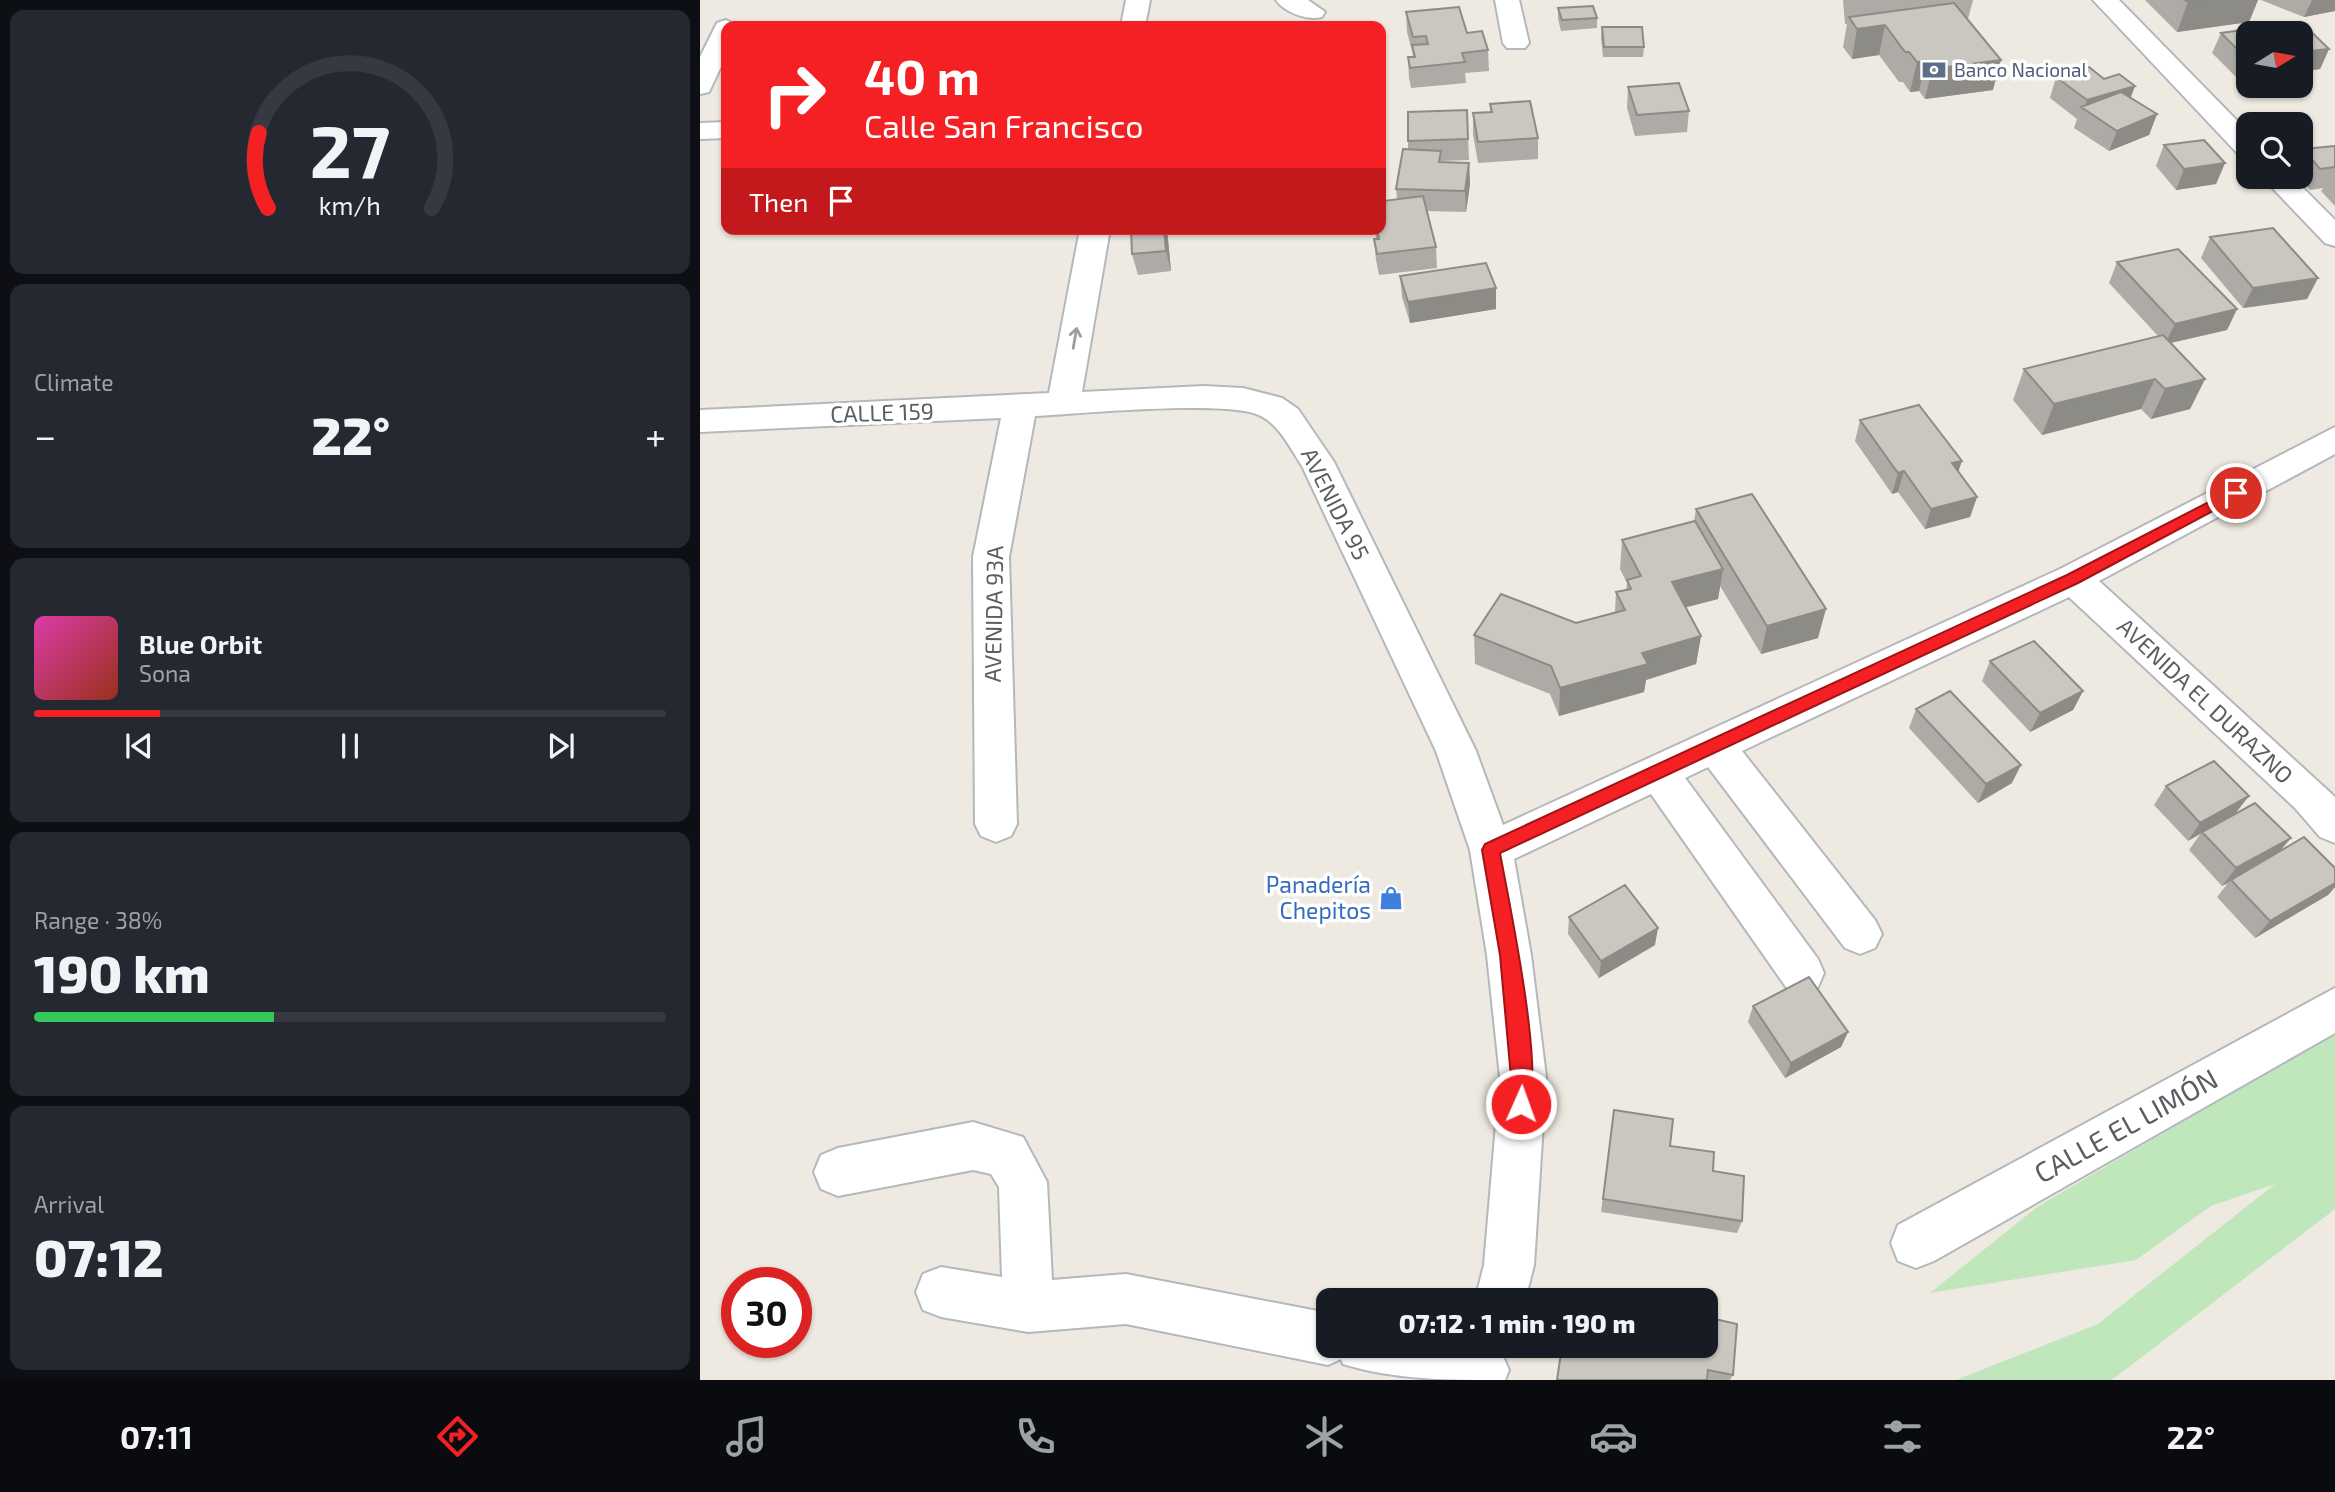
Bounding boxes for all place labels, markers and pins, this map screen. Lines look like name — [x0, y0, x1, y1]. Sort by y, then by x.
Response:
bank icon: Banco Nacional — [1920, 56, 1948, 84]
place label: Banco Nacional — [1954, 58, 2088, 81]
pin — [2206, 463, 2266, 523]
place label: Panadería Chepitos — [1266, 870, 1371, 924]
shop icon: Panadería Chepitos — [1377, 884, 1405, 912]

